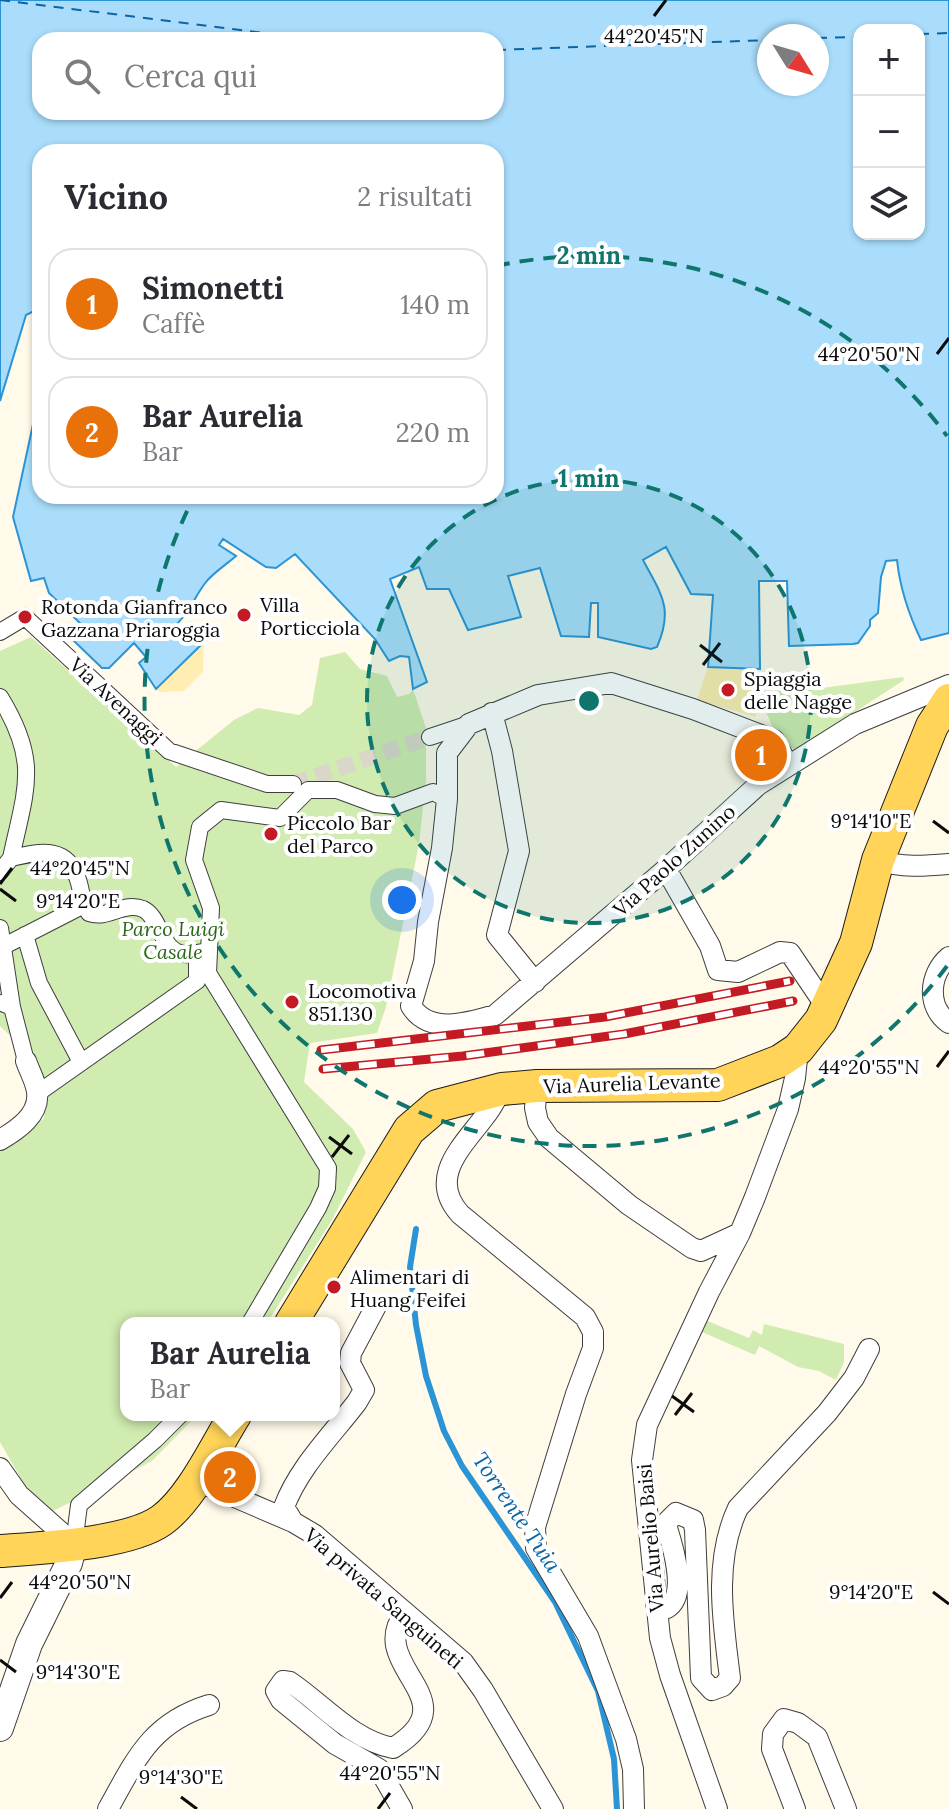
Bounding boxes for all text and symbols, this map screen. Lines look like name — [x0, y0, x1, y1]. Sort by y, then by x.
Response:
text: 44°20'45"N — [604, 23, 704, 48]
north arrow — [757, 24, 829, 96]
map controls — [853, 24, 925, 240]
button: + — [853, 24, 925, 96]
search box — [32, 32, 504, 120]
icon: search — [60, 54, 104, 98]
text: Cerca qui — [124, 57, 257, 95]
button: − — [853, 96, 925, 168]
button: layers — [853, 168, 925, 240]
text: Vicino — [64, 175, 168, 218]
text: 2 risultati — [357, 180, 472, 213]
text: 2 min — [557, 240, 621, 271]
text: Simonetti — [142, 269, 284, 307]
text: 1 — [87, 288, 97, 321]
text: 140 m — [400, 288, 470, 321]
text: Caffè — [142, 307, 205, 340]
text: 44°20'50"N — [818, 341, 920, 366]
text: Bar Aurelia — [142, 397, 303, 435]
text: 2 — [85, 416, 99, 449]
text: 220 m — [396, 416, 470, 449]
text: Bar — [142, 435, 183, 468]
text: 1 min — [558, 463, 620, 494]
place label: Villa Porticciola — [259, 592, 360, 640]
place label: Rotonda Gianfranco Gazzana Priaroggia — [41, 594, 228, 642]
marker: Villa Porticciola — [235, 606, 253, 624]
marker: Rotonda Gianfranco Gazzana Priaroggia — [16, 608, 34, 626]
street label: Via Avenaggi — [64, 651, 168, 750]
place label: Spiaggia delle Nagge — [744, 666, 852, 714]
marker: Spiaggia delle Nagge — [719, 681, 737, 699]
centre of rings — [575, 687, 603, 715]
pin: 1 — [735, 725, 787, 785]
street label: Via Paolo Zunino — [607, 798, 740, 922]
text: 9°14'10"E — [831, 808, 911, 833]
place label: Piccolo Bar del Parco — [287, 810, 392, 858]
marker: Piccolo Bar del Parco — [262, 825, 280, 843]
text: 44°20'45"N — [30, 855, 130, 880]
your location — [382, 880, 422, 920]
text: 9°14'20"E — [36, 888, 120, 913]
park label: Parco Luigi Casale — [121, 916, 225, 964]
place label: Locomotiva 851.130 — [308, 978, 417, 1026]
marker: Locomotiva 851.130 — [283, 993, 301, 1011]
text: 44°20'55"N — [819, 1054, 919, 1079]
street label: Via Aurelia Levante — [542, 1067, 721, 1099]
place label: Alimentari di Huang Feifei — [349, 1264, 469, 1312]
marker: Alimentari di Huang Feifei — [325, 1278, 343, 1296]
popup — [120, 1317, 340, 1421]
text: Bar Aurelia — [150, 1334, 310, 1372]
text: Bar — [150, 1372, 190, 1405]
pin: 2 — [204, 1447, 256, 1507]
water label: Torrente Tuia — [467, 1447, 568, 1578]
street label: Via Aurelio Baisi — [631, 1463, 669, 1614]
street label: Via privata Sanguineti — [299, 1522, 469, 1674]
text: 44°20'50"N — [29, 1569, 131, 1594]
text: 9°14'20"E — [829, 1579, 913, 1604]
text: 9°14'30"E — [36, 1659, 120, 1684]
text: 44°20'55"N — [340, 1760, 440, 1785]
text: 9°14'30"E — [139, 1764, 223, 1789]

